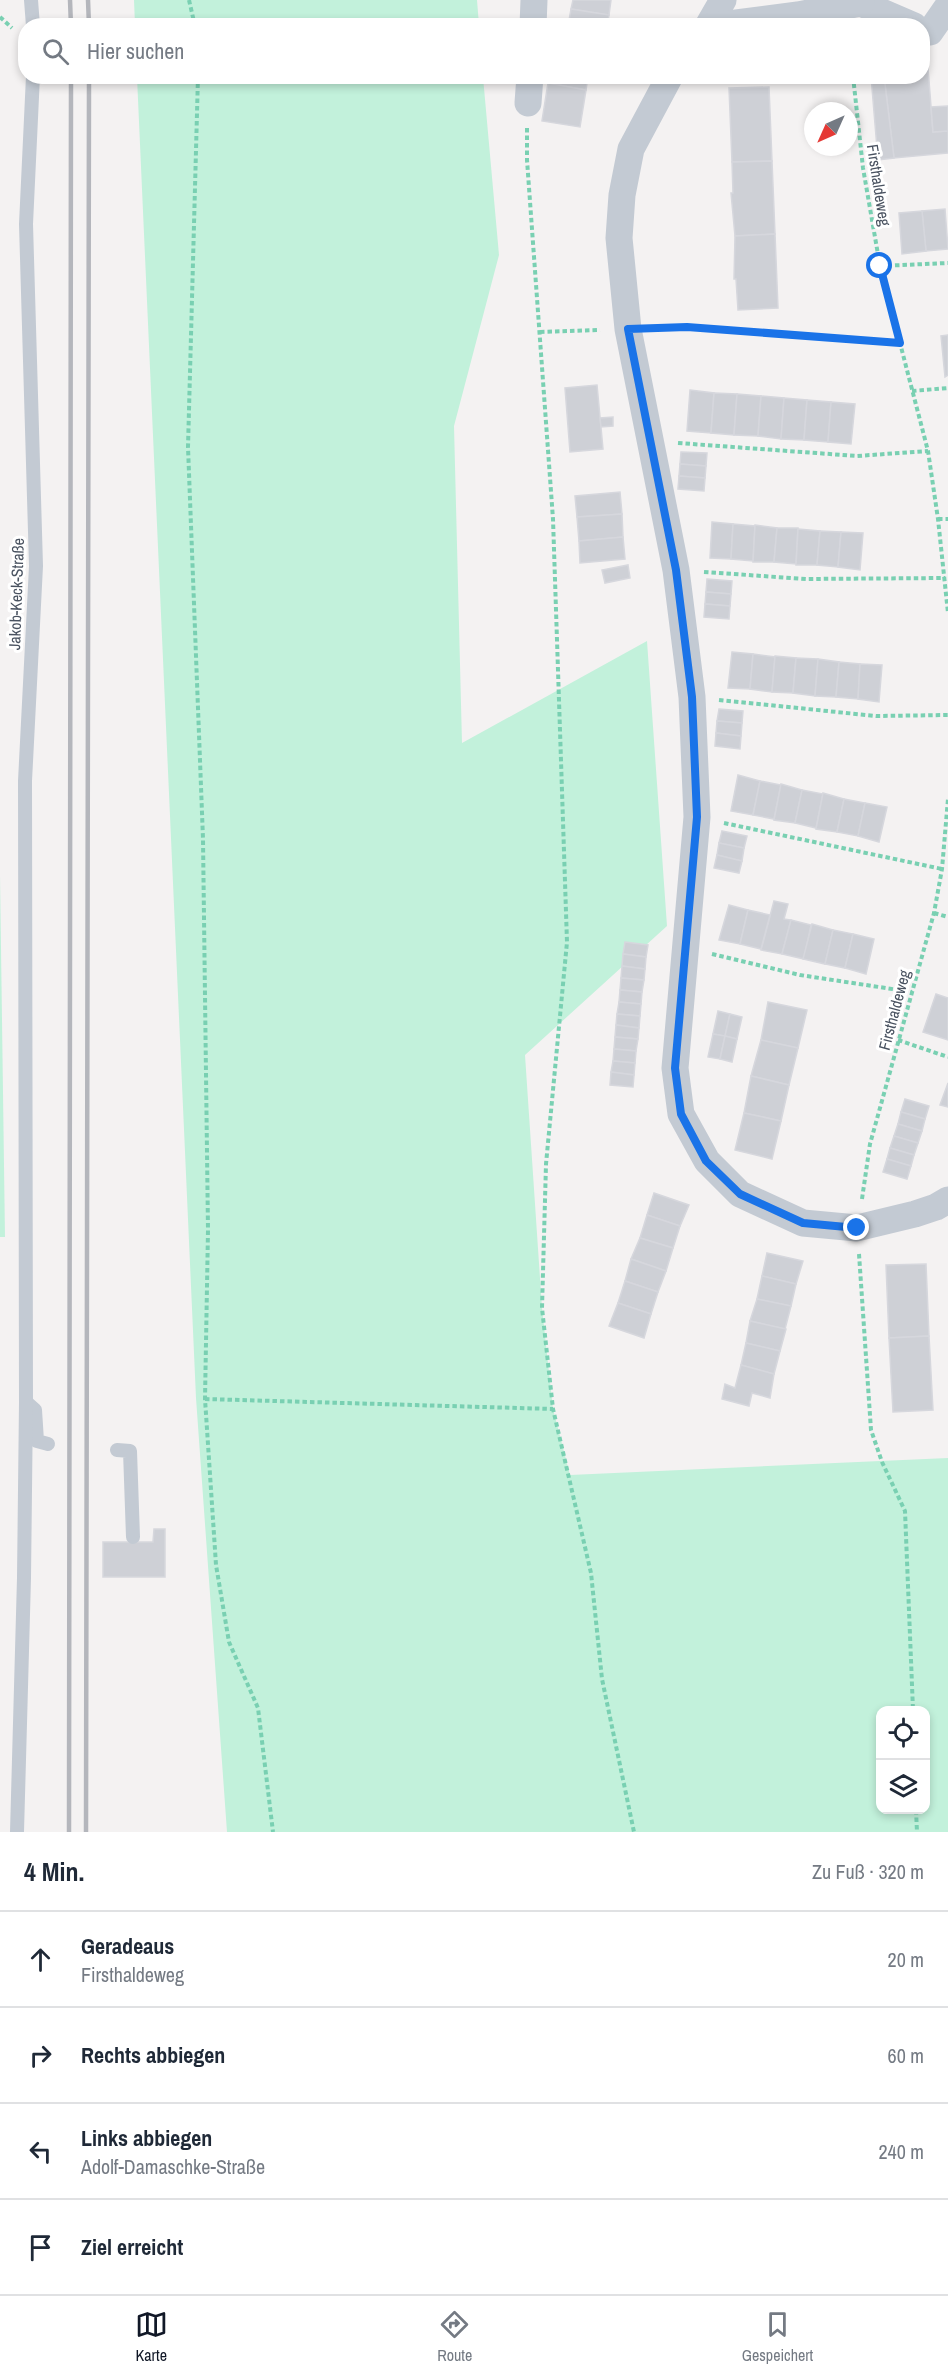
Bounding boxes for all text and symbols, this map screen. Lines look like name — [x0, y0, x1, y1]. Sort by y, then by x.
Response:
search box — [18, 18, 930, 84]
icon: search — [39, 35, 72, 68]
text: Hier suchen — [87, 36, 184, 66]
north arrow — [804, 102, 858, 156]
street label: Firsthaldeweg — [862, 143, 896, 228]
route start — [866, 252, 892, 278]
street label: Jakob-Keck-Straße — [3, 538, 29, 650]
street label: Firsthaldeweg — [873, 967, 915, 1053]
route end — [843, 1214, 869, 1240]
map controls — [876, 1706, 930, 1814]
button: locate — [876, 1706, 930, 1760]
button: layers — [876, 1760, 930, 1814]
text: 4 Min. — [24, 1854, 84, 1889]
text: Zu Fuß · 320 m — [812, 1858, 924, 1885]
text: Geradeaus — [81, 1931, 174, 1961]
icon: ahead — [24, 1943, 57, 1976]
text: 20 m — [888, 1946, 924, 1973]
text: Firsthaldeweg — [81, 1961, 184, 1988]
icon: right — [24, 2039, 57, 2072]
text: Rechts abbiegen — [81, 2040, 225, 2070]
text: 60 m — [888, 2042, 924, 2069]
text: Links abbiegen — [81, 2123, 212, 2153]
icon: left — [24, 2135, 57, 2168]
text: 240 m — [878, 2138, 924, 2165]
text: Adolf-Damaschke-Straße — [81, 2153, 265, 2180]
icon: arrive — [24, 2231, 57, 2264]
text: Ziel erreicht — [81, 2232, 183, 2262]
tab: Karte — [135, 2308, 168, 2366]
tab: Route — [437, 2308, 472, 2366]
tab: Gespeichert — [742, 2308, 813, 2366]

